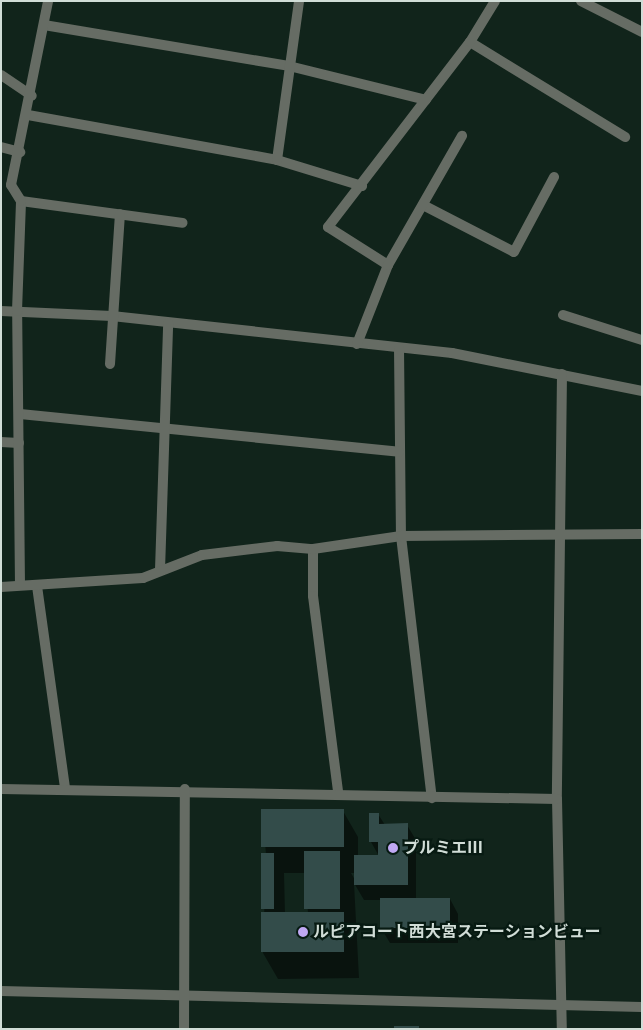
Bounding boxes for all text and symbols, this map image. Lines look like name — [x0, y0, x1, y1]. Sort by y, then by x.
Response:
place label: プルミエⅢ — [403, 838, 483, 858]
marker: プルミエⅢ — [387, 842, 399, 854]
place label: ルピアコート西大宮ステーションビュー — [313, 922, 601, 942]
marker: ルピアコート西大宮ステーションビュー — [297, 926, 309, 938]

